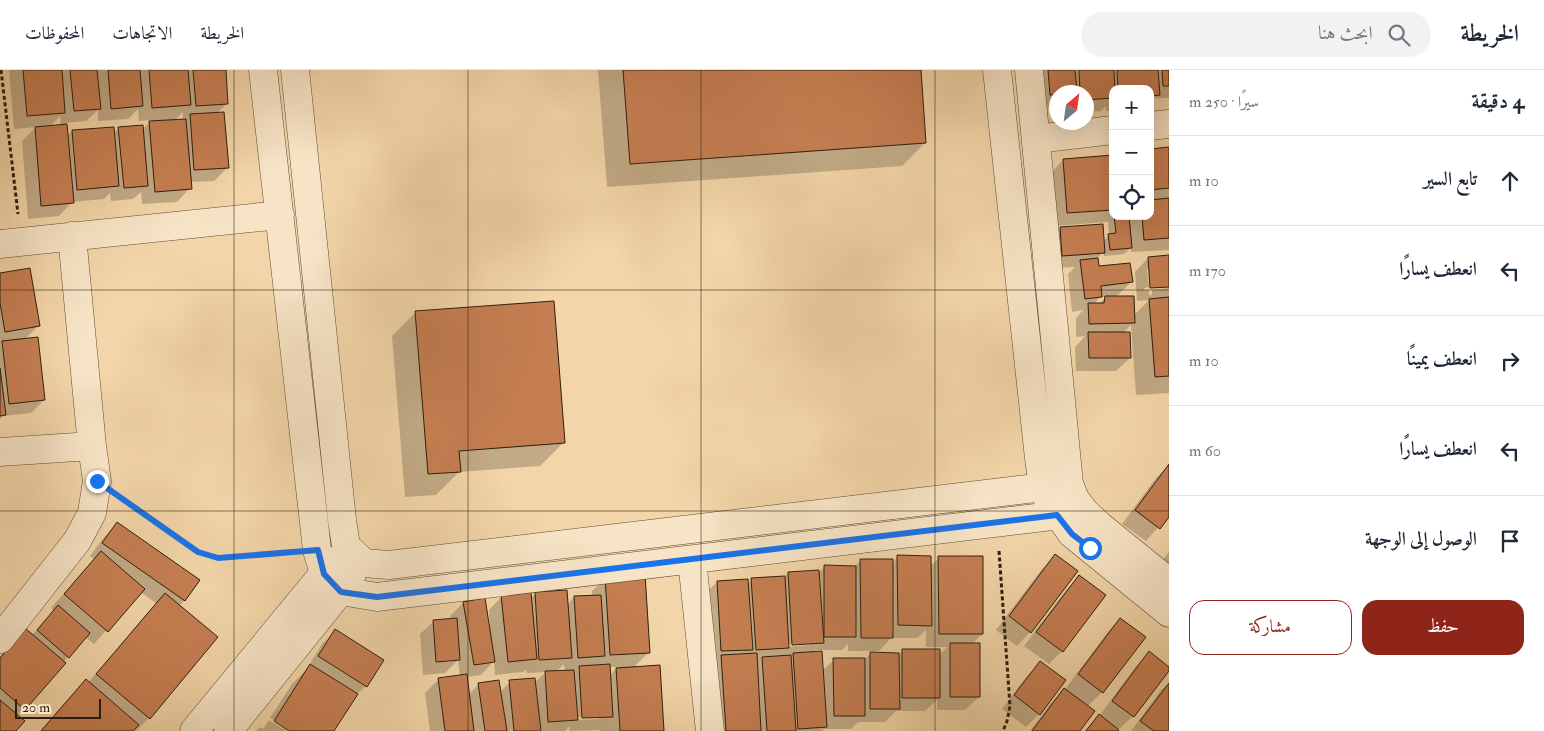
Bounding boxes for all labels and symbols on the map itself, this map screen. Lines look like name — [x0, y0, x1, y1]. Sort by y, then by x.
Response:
north arrow — [1049, 85, 1094, 130]
route end — [86, 470, 109, 493]
route start — [1079, 537, 1102, 560]
scale bar — [15, 696, 101, 719]

